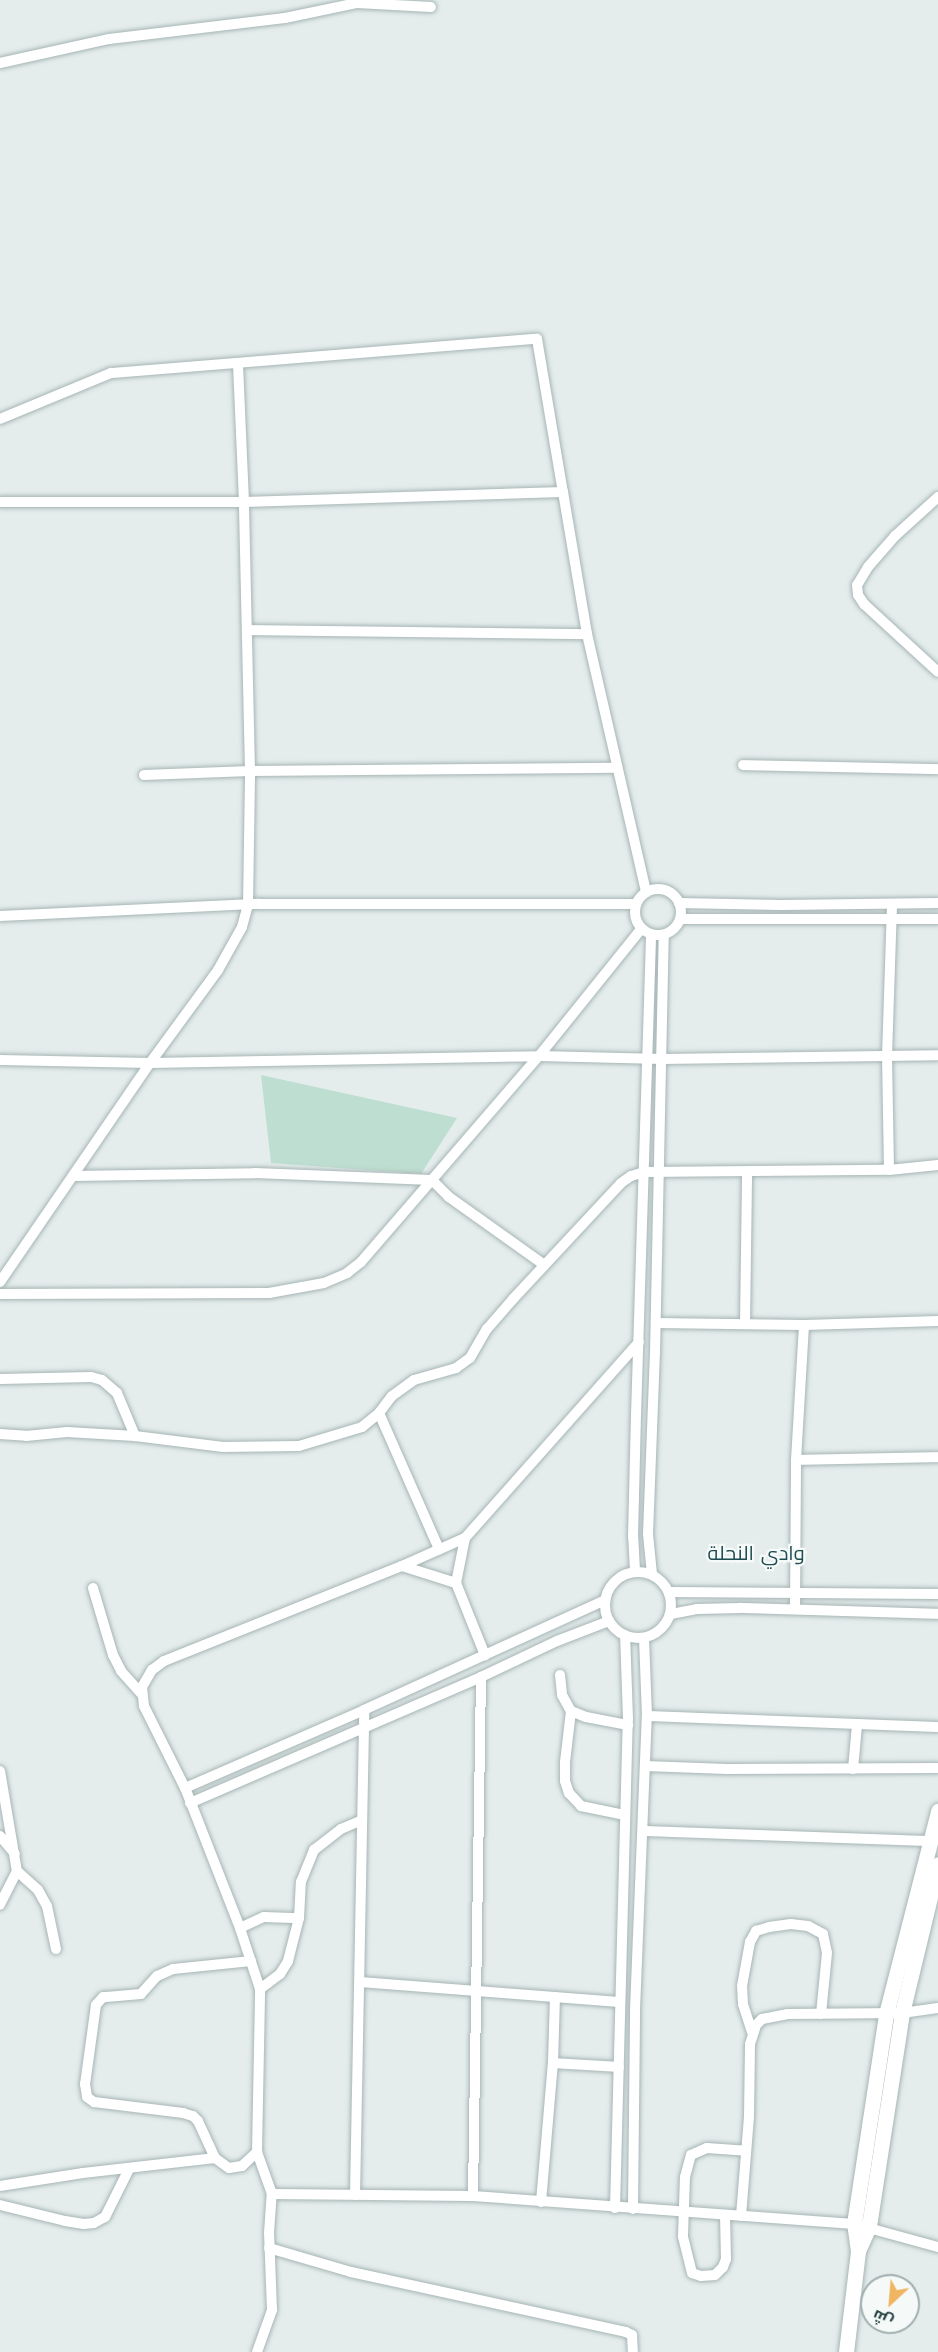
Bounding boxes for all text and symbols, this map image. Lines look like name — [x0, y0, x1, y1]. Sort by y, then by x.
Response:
district label: وادي النحلة — [707, 1541, 805, 1565]
north arrow — [860, 2274, 920, 2334]
text: ش — [869, 2306, 896, 2332]

